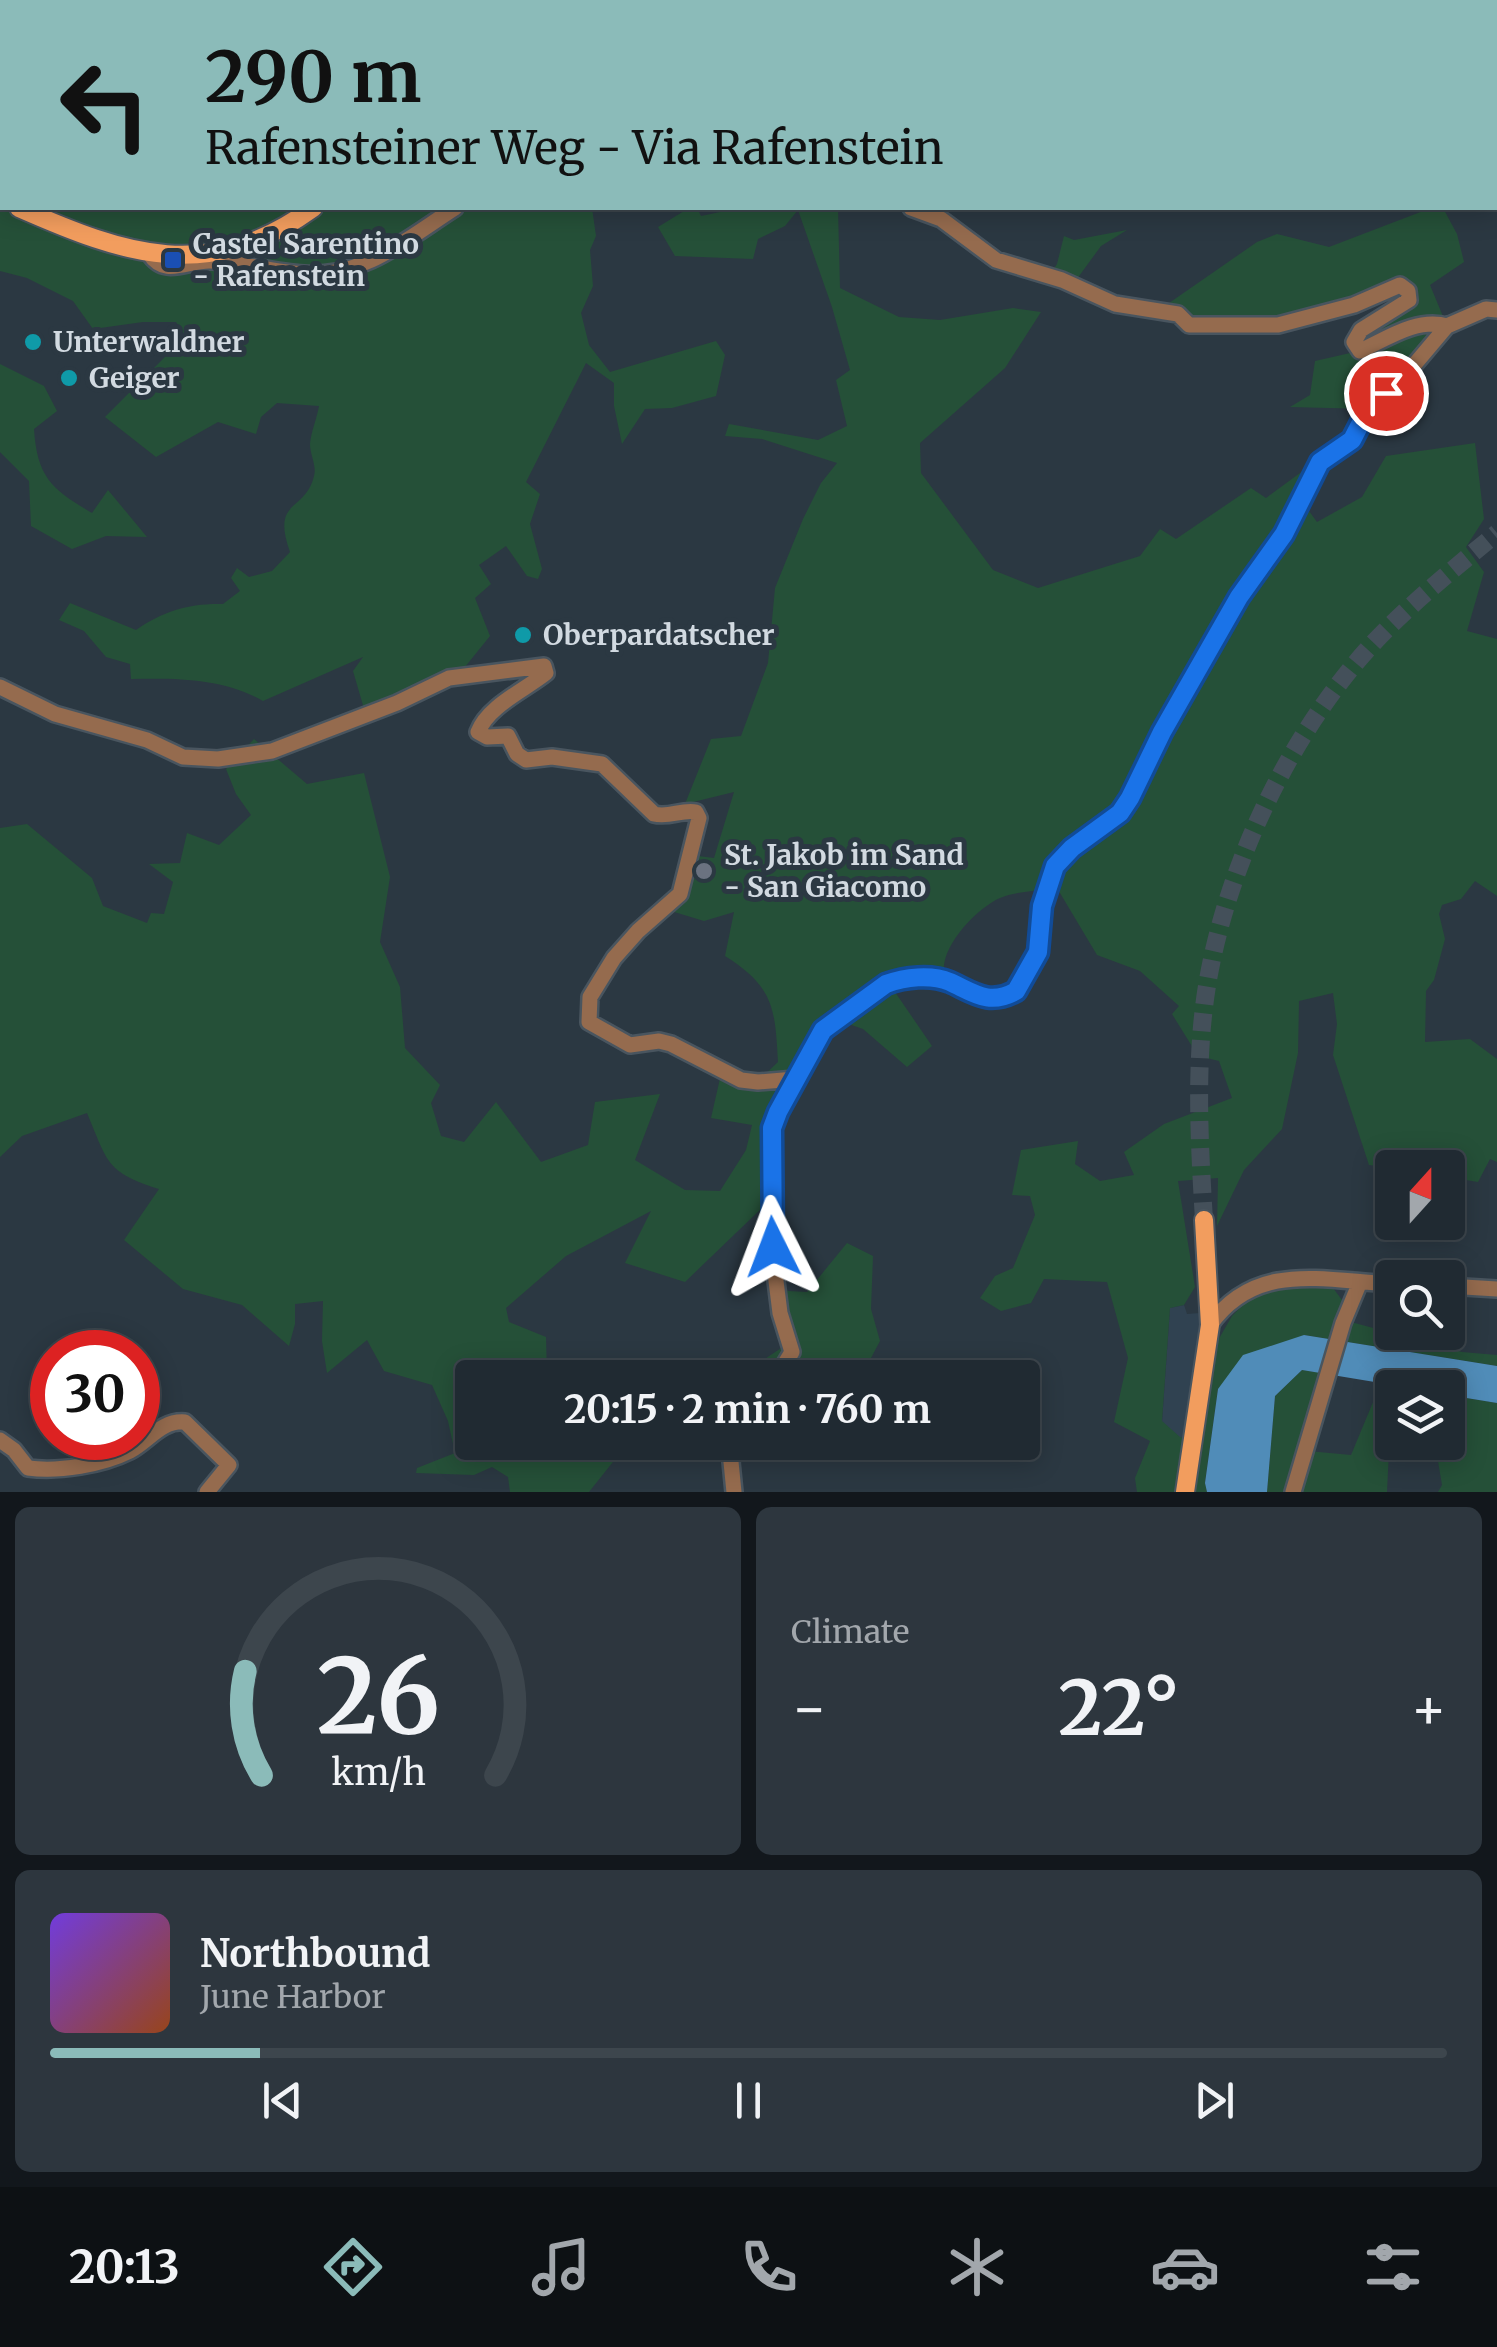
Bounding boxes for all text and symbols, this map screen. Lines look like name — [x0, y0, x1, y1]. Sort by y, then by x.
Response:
text: 290 m — [205, 33, 421, 121]
icon: left — [40, 40, 170, 170]
text: Rafensteiner Weg - Via Rafenstein — [205, 120, 944, 176]
place label: Castel Sarentino - Rafenstein — [193, 226, 419, 294]
marker: Castel Sarentino - Rafenstein — [162, 249, 184, 271]
place label: Unterwaldner — [53, 324, 245, 360]
marker: Unterwaldner — [22, 331, 44, 353]
pin — [1344, 351, 1429, 436]
place label: Geiger — [89, 360, 180, 396]
icon: arrive — [1359, 366, 1414, 421]
marker: Geiger — [58, 367, 80, 389]
place label: Oberpardatscher — [543, 617, 775, 653]
marker: Oberpardatscher — [512, 624, 534, 646]
place label: St. Jakob im Sand - San Giacomo — [724, 837, 964, 905]
marker: St. Jakob im Sand - San Giacomo — [693, 860, 715, 882]
north arrow — [1375, 1150, 1465, 1240]
map controls — [1375, 1150, 1465, 1460]
position arrow — [721, 1195, 825, 1299]
button: search — [1375, 1260, 1465, 1350]
speed limit sign: 30 — [30, 1330, 160, 1460]
button: layers — [1375, 1370, 1465, 1460]
text: 20:15 · 2 min · 760 m — [564, 1386, 931, 1433]
text: Climate — [791, 1612, 909, 1652]
text: 26 — [316, 1631, 440, 1761]
text: 22° — [1058, 1661, 1180, 1755]
text: − — [791, 1674, 828, 1743]
text: + — [1410, 1674, 1447, 1743]
text: km/h — [331, 1750, 425, 1795]
text: Northbound — [200, 1930, 430, 1977]
text: June Harbor — [200, 1977, 386, 2017]
icon: previous — [255, 2073, 310, 2128]
icon: pause — [721, 2073, 776, 2128]
icon: next — [1187, 2073, 1242, 2128]
icon: directions — [318, 2232, 388, 2302]
icon: music — [526, 2232, 596, 2302]
icon: phone — [734, 2232, 804, 2302]
icon: climate — [942, 2232, 1012, 2302]
icon: car — [1150, 2232, 1220, 2302]
icon: filters — [1358, 2232, 1428, 2302]
text: 20:13 — [69, 2239, 180, 2295]

